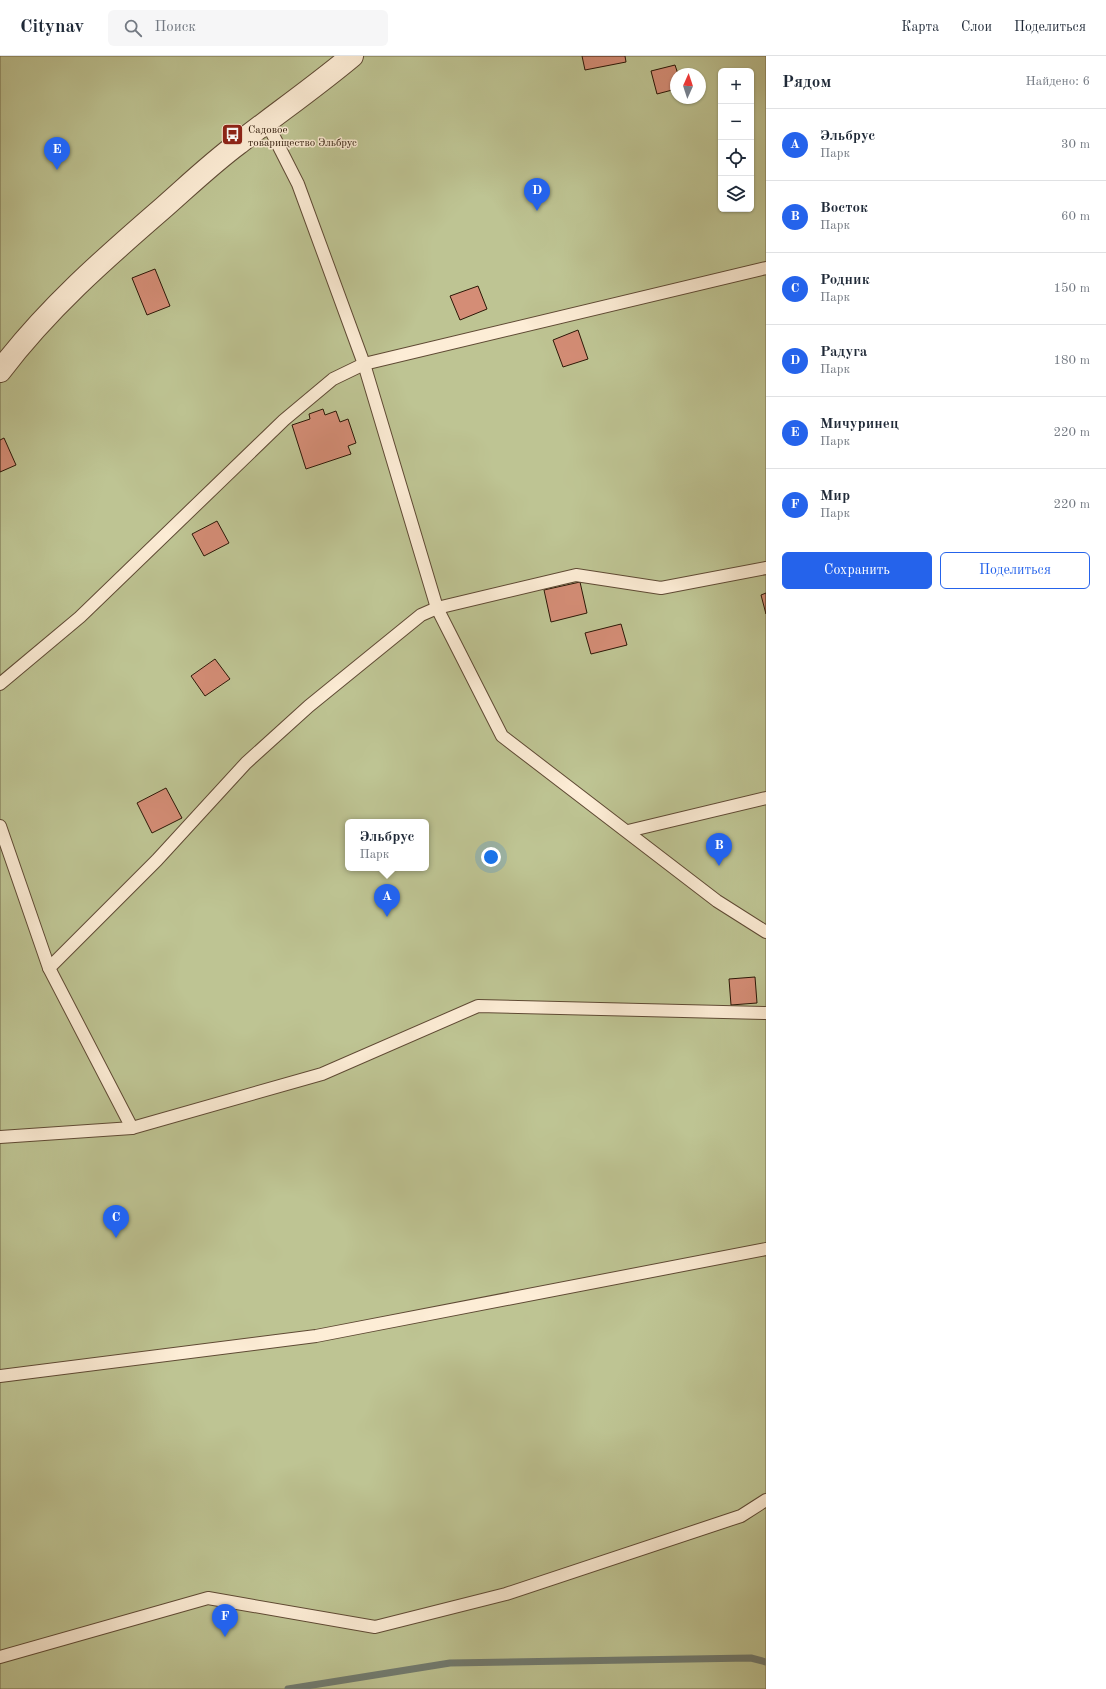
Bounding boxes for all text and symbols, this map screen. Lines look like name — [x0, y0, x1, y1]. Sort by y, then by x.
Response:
search box — [108, 10, 388, 46]
icon: search — [122, 17, 144, 39]
text: Citynav — [20, 18, 84, 37]
text: Поиск — [154, 20, 196, 35]
text: Карта — [901, 20, 939, 34]
text: Слои — [961, 20, 992, 34]
text: Поделиться — [1014, 20, 1086, 34]
north arrow — [670, 68, 706, 104]
map controls — [718, 68, 754, 212]
button: + — [718, 68, 754, 104]
text: Рядом — [782, 74, 831, 91]
text: Найдено: 6 — [1026, 75, 1090, 88]
button: − — [718, 104, 754, 140]
bus stop icon: Садовое товарищество Эльбрус — [219, 122, 245, 148]
place label: Садовое товарищество Эльбрус — [248, 125, 357, 149]
text: Эльбрус — [820, 129, 875, 144]
pin: E — [44, 137, 70, 170]
text: A — [790, 138, 800, 151]
text: 30 m — [1061, 138, 1090, 151]
button: locate — [718, 140, 754, 176]
text: Парк — [820, 147, 850, 160]
button: layers — [718, 176, 754, 212]
pin: D — [524, 178, 550, 211]
text: Восток — [820, 201, 868, 216]
text: B — [790, 210, 800, 223]
text: 60 m — [1061, 210, 1090, 223]
text: Парк — [820, 219, 850, 232]
text: Родник — [820, 273, 870, 288]
text: C — [791, 282, 799, 295]
text: 150 m — [1053, 282, 1090, 295]
text: Парк — [820, 291, 850, 304]
text: Радуга — [820, 345, 868, 360]
text: D — [790, 354, 800, 367]
text: 180 m — [1053, 354, 1090, 367]
text: Парк — [820, 363, 850, 376]
text: Мичуринец — [820, 417, 899, 432]
text: E — [791, 426, 799, 439]
text: 220 m — [1053, 426, 1090, 439]
text: Парк — [820, 435, 850, 448]
text: Мир — [820, 489, 850, 504]
text: F — [791, 498, 799, 511]
text: 220 m — [1053, 498, 1090, 511]
text: Парк — [820, 507, 850, 520]
button: Сохранить — [782, 552, 932, 589]
button: Поделиться — [940, 552, 1090, 589]
popup — [345, 819, 429, 871]
text: Эльбрус — [359, 830, 415, 845]
pin: B — [706, 833, 732, 866]
your location — [481, 847, 501, 867]
text: Парк — [359, 848, 389, 861]
pin: A — [374, 884, 400, 917]
pin: C — [103, 1205, 129, 1238]
pin: F — [212, 1604, 238, 1637]

